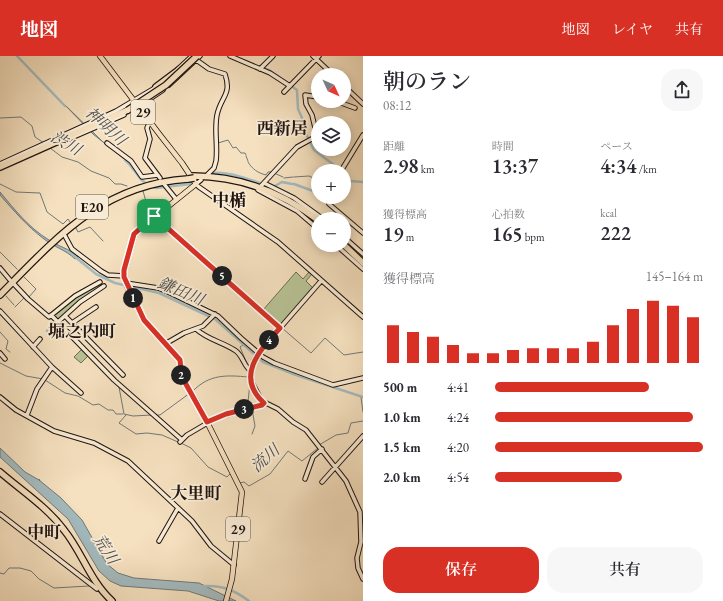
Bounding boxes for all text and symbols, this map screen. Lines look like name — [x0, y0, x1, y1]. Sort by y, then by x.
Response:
text: 地図 — [20, 17, 58, 42]
text: 地図 — [562, 20, 590, 38]
text: レイヤ — [612, 20, 653, 38]
text: 共有 — [675, 20, 703, 38]
text: 朝のラン — [383, 67, 471, 96]
north arrow — [311, 68, 351, 108]
map controls — [311, 68, 351, 252]
button: share — [661, 69, 703, 111]
text: 08:12 — [383, 97, 411, 114]
road number: 29 — [131, 100, 155, 124]
water label: 神明川 — [81, 102, 132, 151]
button: layers — [311, 116, 351, 156]
district label: 西新居 — [257, 117, 308, 139]
water label: 渋川 — [47, 126, 87, 161]
text: 距離 — [383, 139, 405, 153]
text: 時間 — [492, 139, 514, 153]
text: ペース — [600, 139, 633, 153]
text: 2.98 — [383, 153, 419, 179]
text: 13:37 — [492, 153, 538, 179]
text: 4:34 — [600, 153, 637, 179]
text: km — [419, 162, 435, 176]
text: /km — [637, 162, 657, 176]
button: + — [311, 164, 351, 204]
district label: 中楯 — [212, 189, 246, 211]
road number: E20 — [76, 195, 108, 219]
pin — [137, 199, 171, 233]
icon: arrive — [143, 205, 165, 227]
text: kcal — [600, 206, 617, 220]
text: 獲得標高 — [383, 207, 427, 221]
text: 心拍数 — [492, 207, 525, 221]
button: − — [311, 212, 351, 252]
text: 222 — [600, 220, 631, 246]
text: 19 — [383, 221, 404, 247]
text: 165 — [492, 221, 522, 247]
text: m — [404, 230, 414, 244]
text: bpm — [522, 230, 545, 244]
pin: 5 — [212, 266, 232, 286]
text: 145–164 m — [646, 268, 703, 285]
text: 5 — [219, 269, 225, 283]
text: 獲得標高 — [383, 270, 435, 287]
water label: 鎌田川 — [155, 272, 209, 311]
pin: 1 — [123, 288, 143, 308]
text: 1 — [130, 291, 136, 305]
district label: 堀之内町 — [48, 320, 116, 342]
pin: 4 — [259, 330, 279, 350]
text: 4 — [266, 333, 272, 347]
pin: 2 — [171, 365, 191, 385]
text: 2 — [178, 368, 184, 382]
text: 500 m — [383, 379, 417, 396]
text: 4:41 — [447, 379, 469, 396]
pin: 3 — [234, 399, 254, 419]
text: 3 — [241, 402, 247, 416]
text: 1.0 km — [383, 409, 421, 426]
text: 4:24 — [447, 409, 469, 426]
water label: 流川 — [246, 438, 285, 476]
text: 1.5 km — [383, 439, 421, 456]
text: 4:20 — [447, 439, 469, 456]
text: 2.0 km — [383, 469, 421, 486]
text: 4:54 — [447, 469, 469, 486]
district label: 大里町 — [171, 482, 222, 504]
road number: 29 — [226, 517, 250, 541]
district label: 中町 — [27, 521, 61, 543]
water label: 荒川 — [88, 530, 125, 570]
button: 保存 — [383, 547, 539, 593]
button: 共有 — [547, 547, 703, 593]

